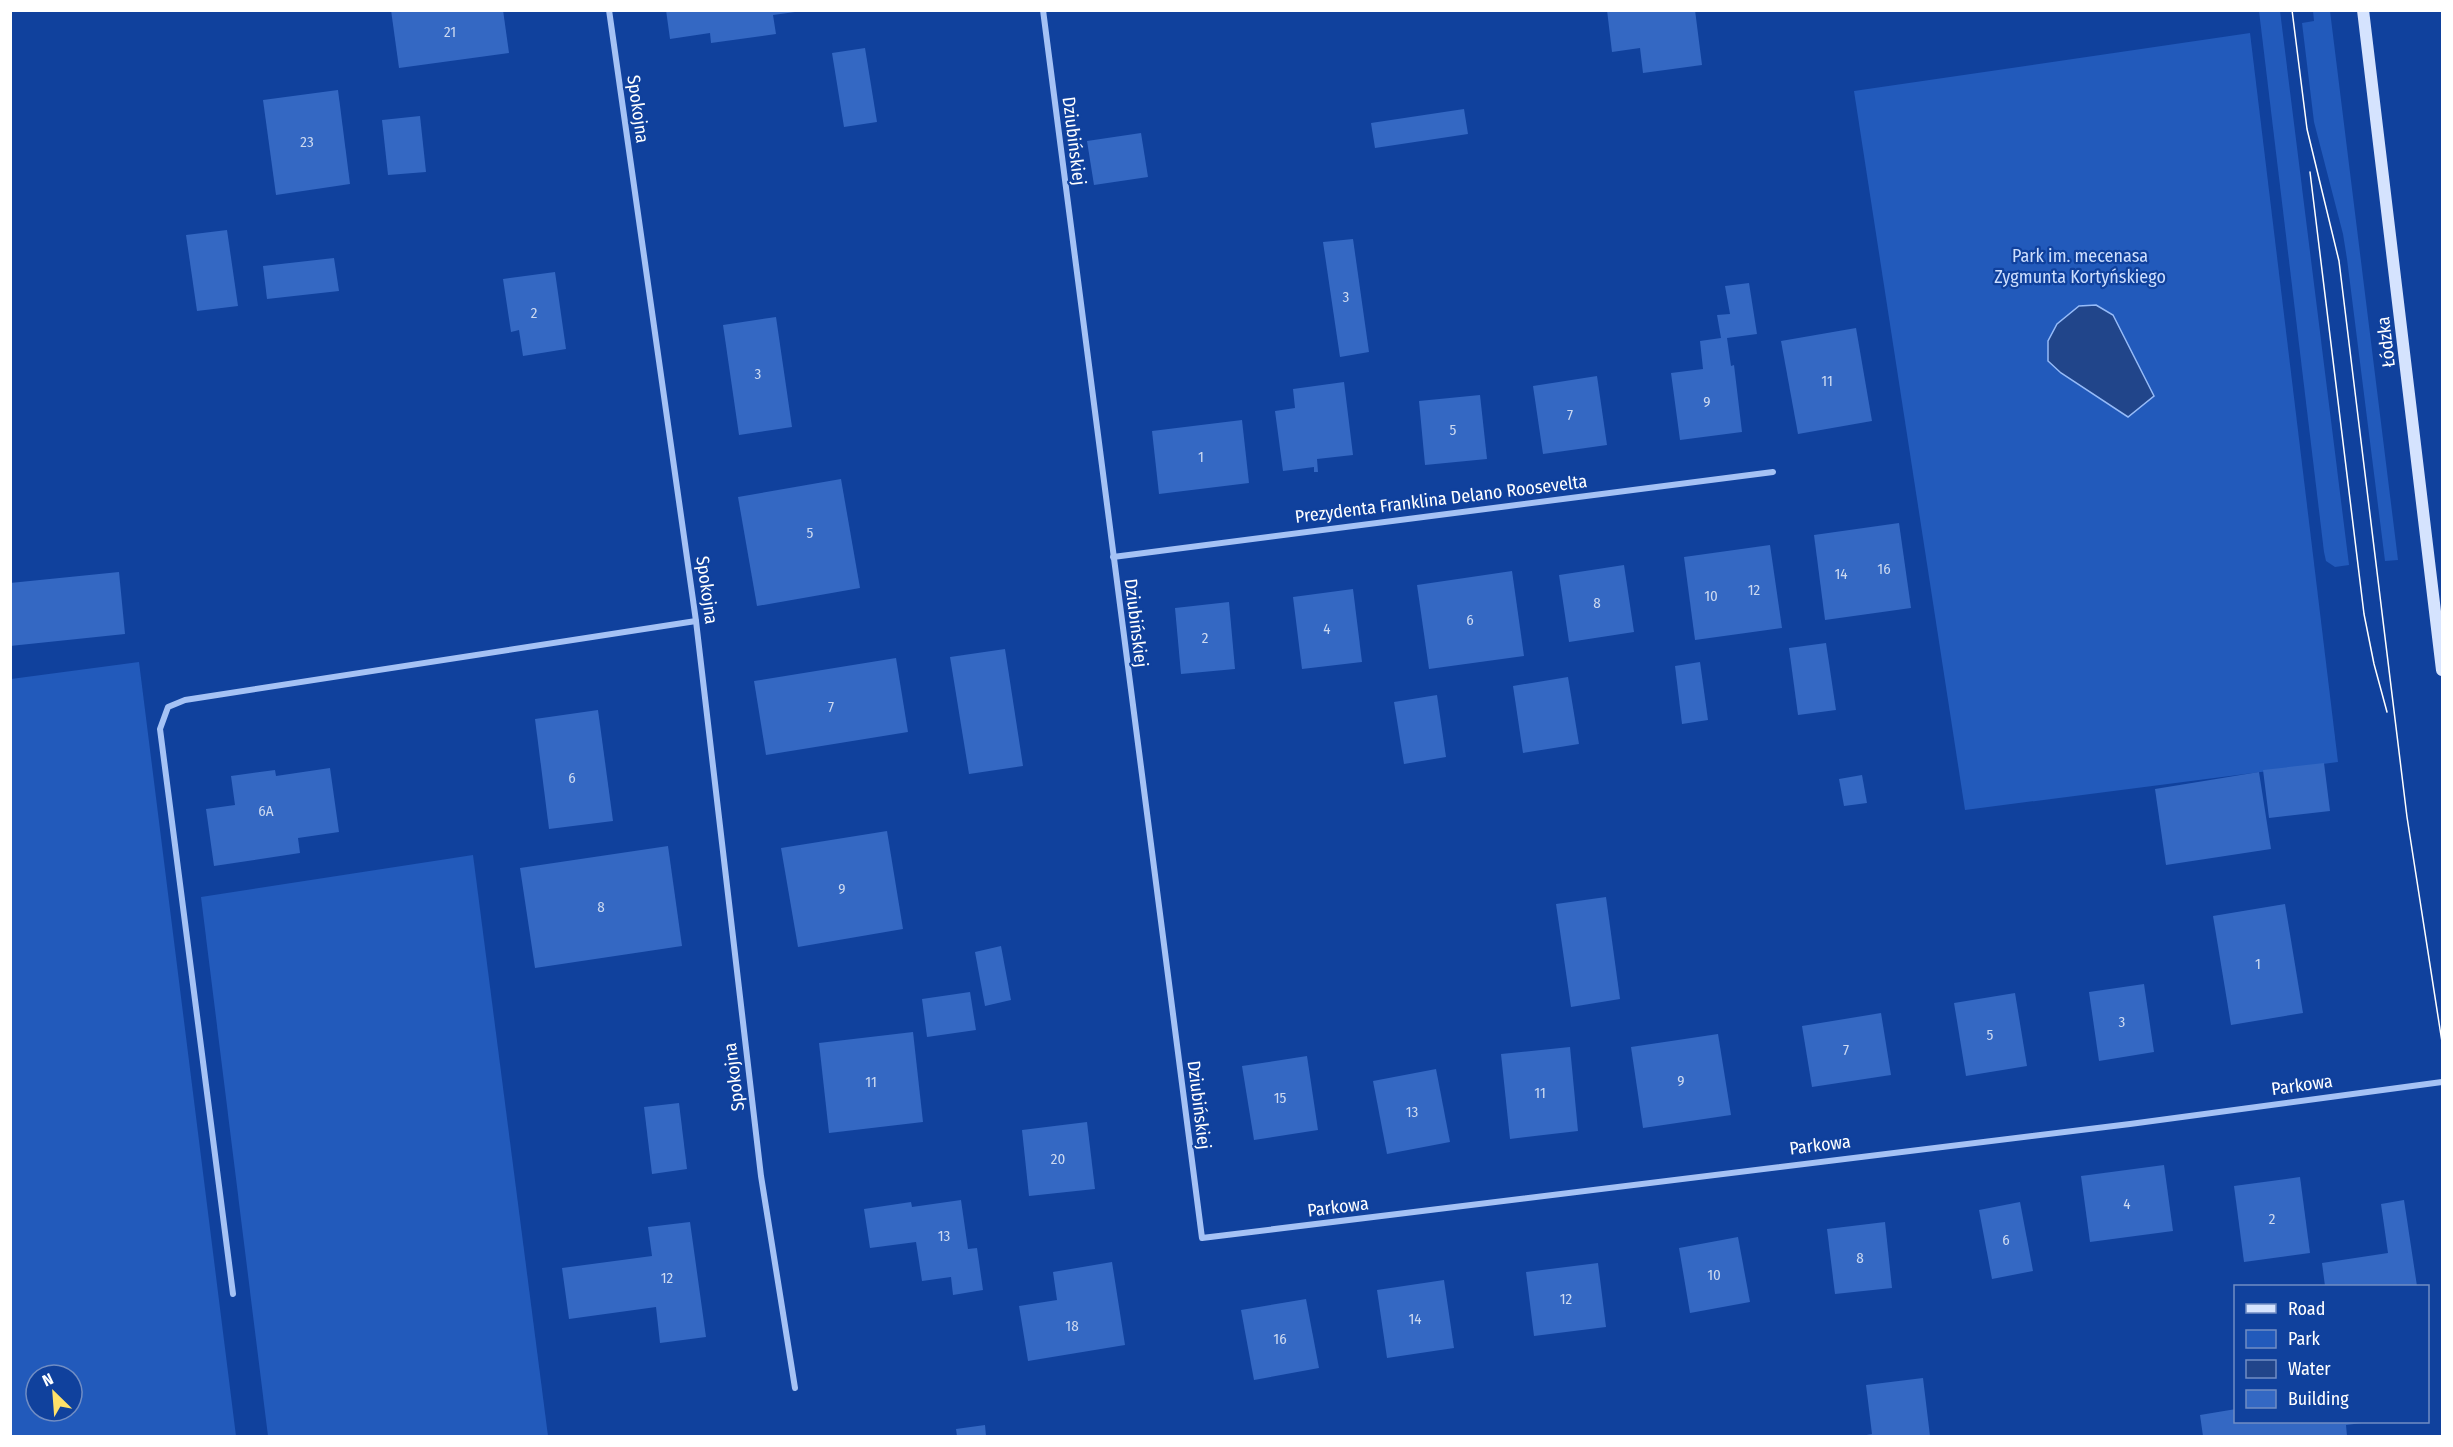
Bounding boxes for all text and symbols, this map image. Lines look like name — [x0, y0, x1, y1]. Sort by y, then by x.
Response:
house number: 21 — [444, 23, 456, 41]
street label: Spokojna — [622, 74, 654, 145]
street label: Dziubińskiej — [1058, 95, 1090, 187]
house number: 23 — [300, 133, 314, 151]
park label: Park im. mecenasa Zygmunta Kortyńskiego — [1994, 245, 2166, 288]
house number: 3 — [1343, 288, 1350, 306]
house number: 2 — [531, 304, 538, 322]
street label: Łódzka — [2372, 315, 2400, 369]
house number: 3 — [755, 365, 762, 383]
house number: 11 — [1821, 372, 1833, 390]
house number: 9 — [1703, 393, 1711, 411]
house number: 7 — [1567, 406, 1573, 424]
house number: 5 — [1450, 421, 1457, 439]
house number: 1 — [1198, 448, 1204, 466]
street label: Prezydenta Franklina Delano Roosevelta — [1294, 470, 1588, 528]
house number: 5 — [807, 524, 814, 542]
street label: Spokojna — [691, 555, 723, 626]
house number: 16 — [1877, 560, 1891, 578]
house number: 14 — [1834, 565, 1848, 583]
street label: Dziubińskiej — [1120, 577, 1152, 669]
house number: 12 — [1748, 581, 1761, 599]
house number: 10 — [1704, 587, 1718, 605]
house number: 8 — [1593, 594, 1601, 612]
house number: 6 — [1466, 611, 1474, 629]
house number: 4 — [1323, 620, 1331, 638]
house number: 2 — [1202, 629, 1209, 647]
house number: 7 — [828, 698, 834, 716]
house number: 6 — [568, 769, 576, 787]
house number: 6A — [258, 802, 274, 820]
house number: 9 — [838, 880, 846, 898]
house number: 8 — [597, 898, 605, 916]
house number: 1 — [2255, 955, 2261, 973]
house number: 3 — [2119, 1013, 2126, 1031]
house number: 5 — [1987, 1026, 1994, 1044]
street label: Spokojna — [719, 1041, 749, 1112]
house number: 7 — [1843, 1041, 1849, 1059]
street label: Dziubińskiej — [1183, 1059, 1215, 1151]
street label: Parkowa — [2270, 1070, 2334, 1100]
house number: 9 — [1677, 1072, 1685, 1090]
house number: 11 — [865, 1073, 877, 1091]
house number: 11 — [1534, 1084, 1546, 1102]
house number: 15 — [1274, 1089, 1286, 1107]
house number: 13 — [1406, 1103, 1419, 1121]
street label: Parkowa — [1788, 1130, 1852, 1160]
house number: 20 — [1051, 1150, 1065, 1168]
street label: Parkowa — [1306, 1192, 1370, 1222]
house number: 4 — [2123, 1195, 2131, 1213]
house number: 2 — [2269, 1210, 2276, 1228]
house number: 13 — [938, 1227, 951, 1245]
house number: 6 — [2002, 1231, 2010, 1249]
house number: 8 — [1856, 1249, 1864, 1267]
house number: 10 — [1707, 1266, 1721, 1284]
house number: 12 — [661, 1269, 674, 1287]
legend — [2234, 1285, 2429, 1423]
house number: 12 — [1560, 1290, 1573, 1308]
text: Road — [2288, 1298, 2325, 1320]
house number: 14 — [1408, 1310, 1422, 1328]
house number: 18 — [1065, 1317, 1079, 1335]
text: Park — [2288, 1328, 2321, 1350]
house number: 16 — [1273, 1330, 1287, 1348]
text: Water — [2288, 1358, 2331, 1380]
north arrow — [24, 1363, 84, 1423]
text: N — [40, 1369, 56, 1390]
text: Building — [2288, 1388, 2349, 1410]

